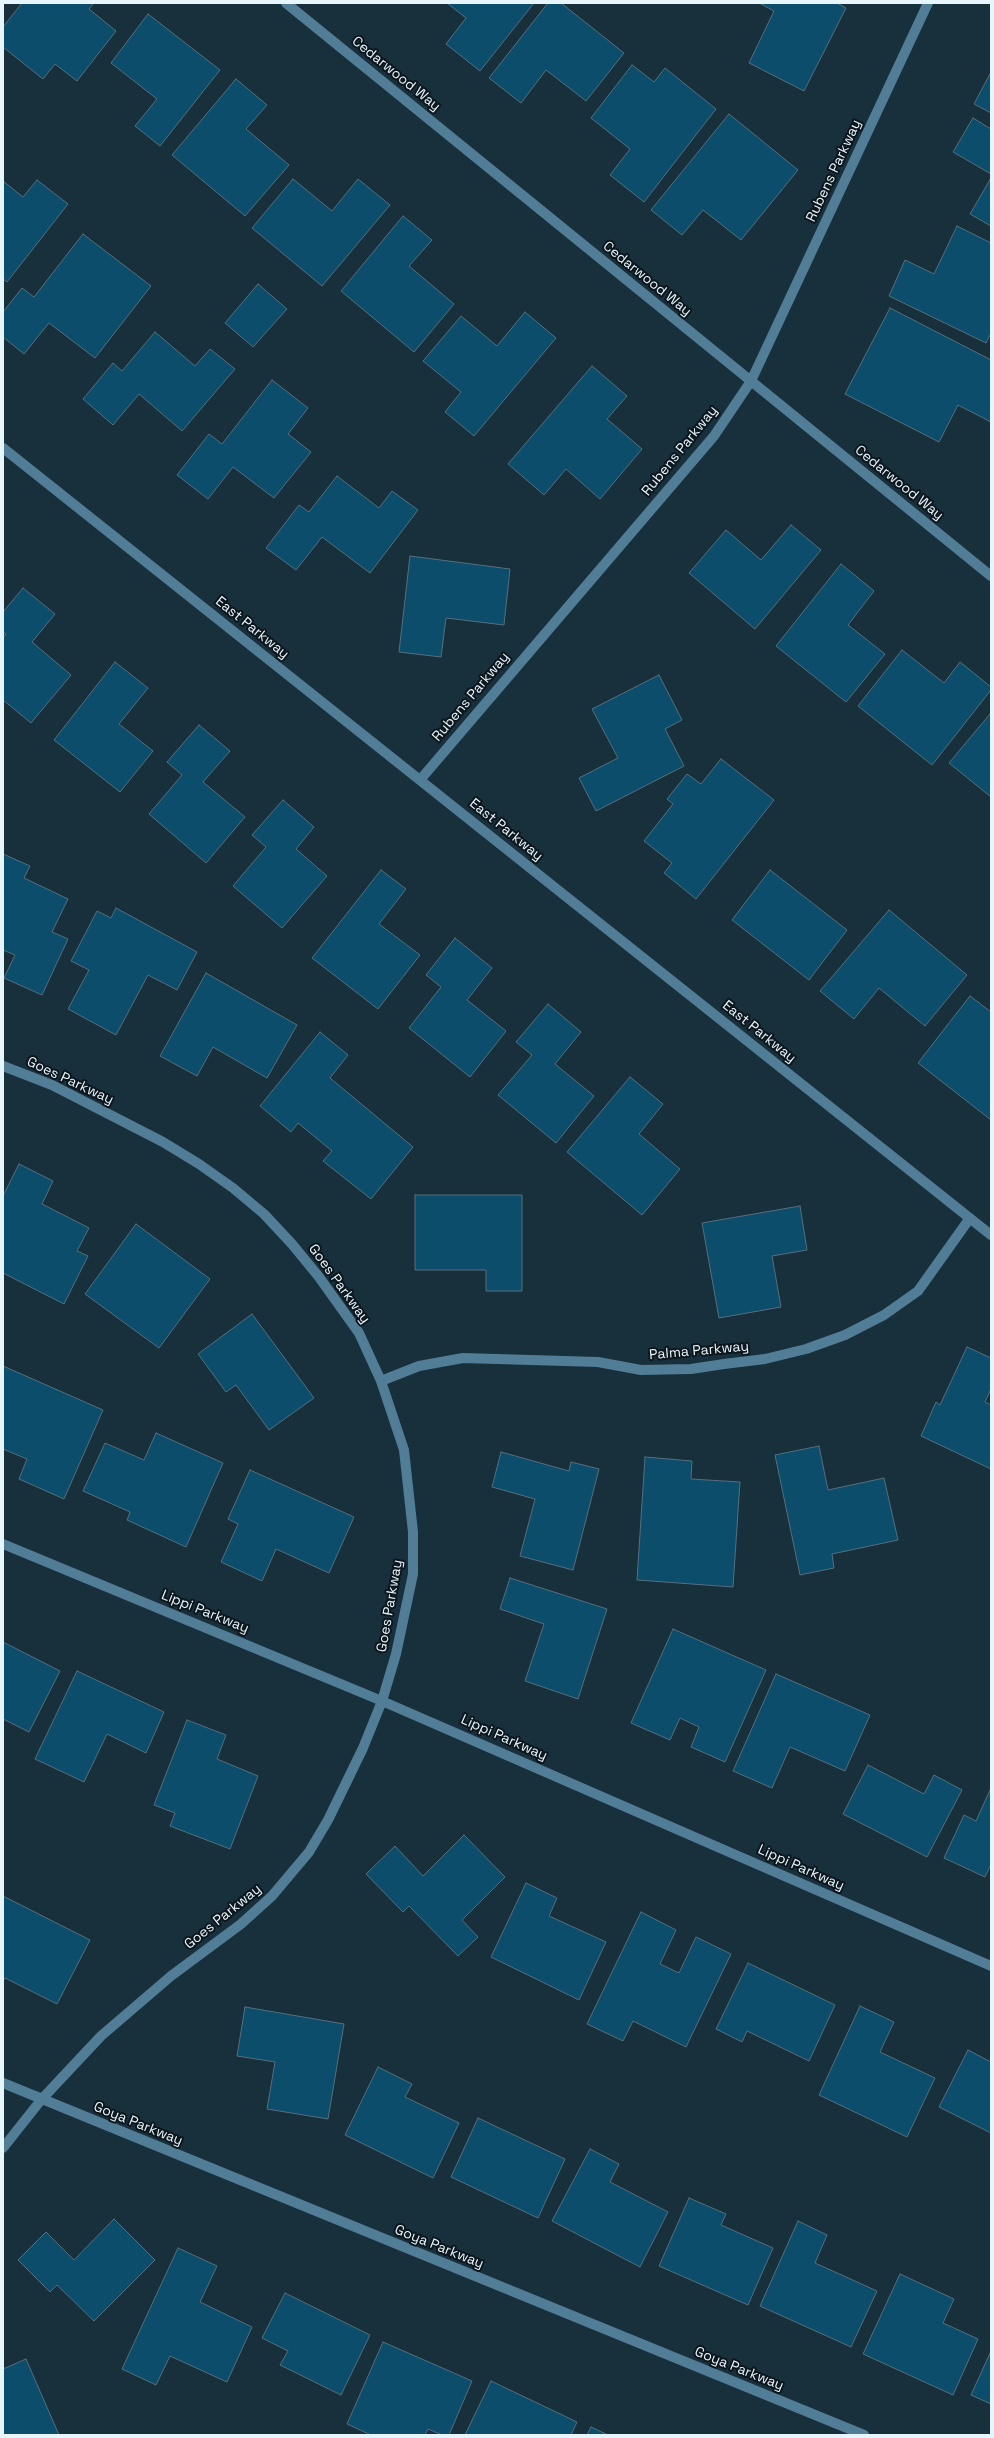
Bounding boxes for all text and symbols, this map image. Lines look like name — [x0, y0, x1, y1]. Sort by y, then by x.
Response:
street label: Cedarwood Way — [348, 33, 444, 115]
street label: Rubens Parkway — [803, 117, 865, 225]
street label: Cedarwood Way — [599, 238, 695, 320]
street label: Rubens Parkway — [639, 403, 721, 499]
street label: Cedarwood Way — [851, 442, 947, 524]
street label: East Parkway — [212, 593, 292, 663]
street label: Rubens Parkway — [429, 649, 513, 745]
street label: East Parkway — [466, 795, 546, 865]
street label: East Parkway — [719, 997, 799, 1067]
street label: Goes Parkway — [24, 1054, 116, 1108]
street label: Goes Parkway — [305, 1241, 373, 1327]
street label: Palma Parkway — [648, 1338, 750, 1364]
street label: Goes Parkway — [374, 1558, 406, 1654]
street label: Lippi Parkway — [159, 1587, 251, 1637]
street label: Lippi Parkway — [458, 1711, 550, 1765]
street label: Lippi Parkway — [755, 1841, 847, 1895]
street label: Goes Parkway — [181, 1881, 265, 1953]
street label: Goya Parkway — [91, 2098, 185, 2150]
street label: Goya Parkway — [392, 2221, 486, 2273]
street label: Goya Parkway — [692, 2343, 786, 2395]

